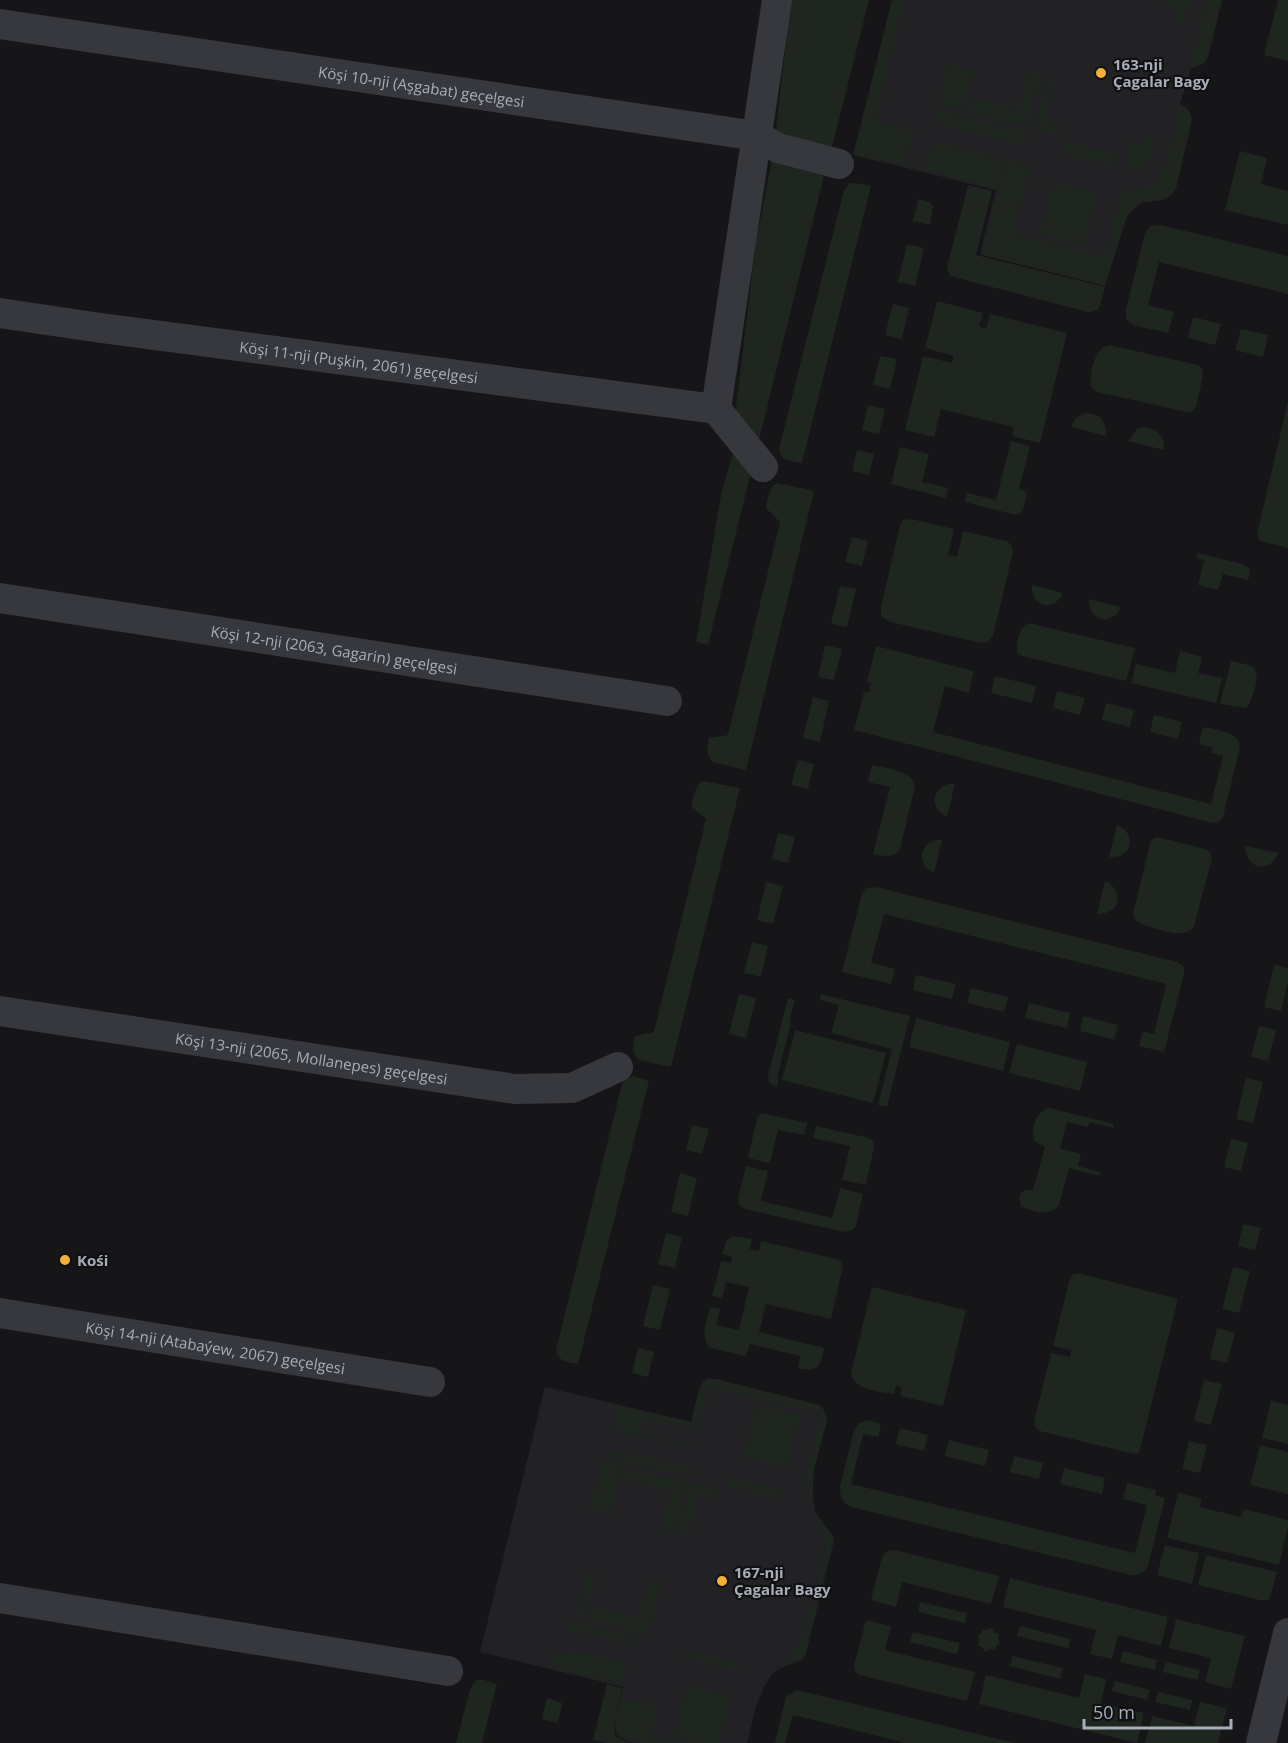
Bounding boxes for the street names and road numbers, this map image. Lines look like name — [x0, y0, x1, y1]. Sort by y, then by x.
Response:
street label: Köşi 10-nji (Aşgabat) geçelgesi — [317, 61, 526, 111]
street label: Köşi 11-nji (Puşkin, 2061) geçelgesi — [238, 336, 479, 388]
street label: Köşi 12-nji (2063, Gagarin) geçelgesi — [209, 621, 459, 678]
street label: Köşi 13-nji (2065, Mollanepes) geçelgesi — [174, 1028, 449, 1089]
street label: Köşi 14-nji (Atabaýew, 2067) geçelgesi — [84, 1317, 346, 1378]

